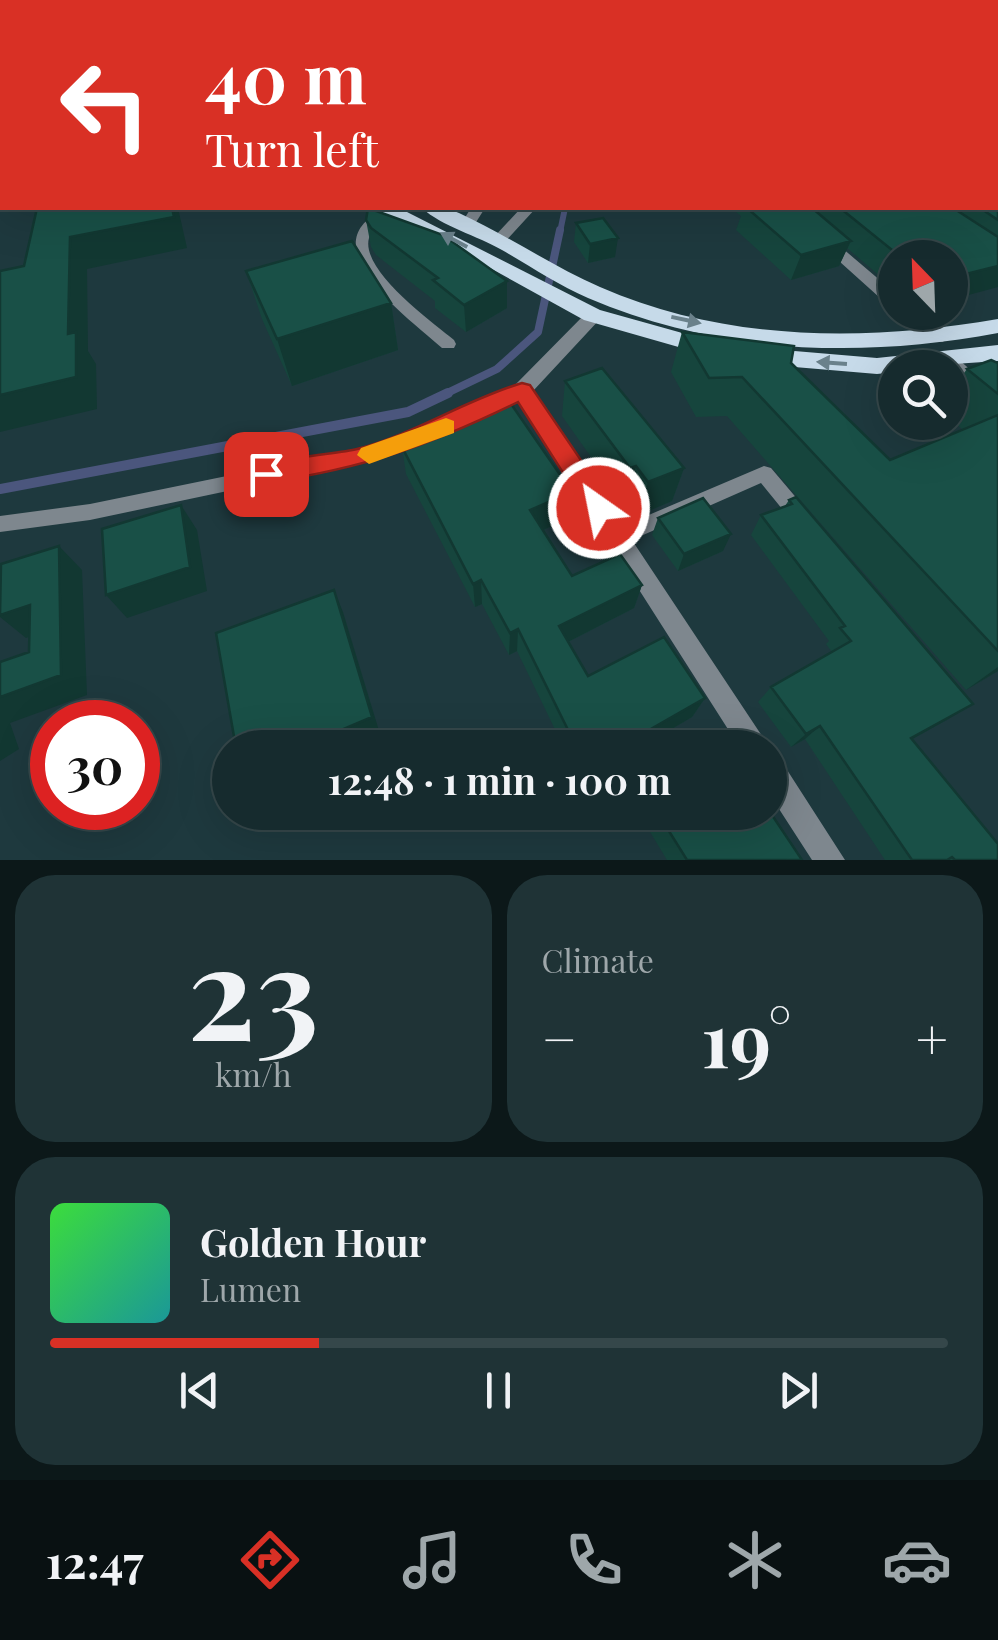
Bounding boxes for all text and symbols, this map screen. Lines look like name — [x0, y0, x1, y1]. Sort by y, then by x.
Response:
text: 40 m — [205, 28, 367, 122]
icon: left — [40, 40, 170, 170]
text: Turn left — [205, 118, 379, 178]
one-way arrow — [440, 232, 469, 249]
north arrow — [878, 240, 968, 330]
map controls — [878, 240, 968, 440]
one-way arrow — [671, 313, 702, 329]
button: search — [878, 350, 968, 440]
one-way arrow — [815, 355, 847, 371]
pin — [224, 432, 309, 517]
icon: arrive — [239, 447, 294, 502]
position arrow — [547, 456, 651, 560]
speed limit sign: 30 — [30, 700, 160, 830]
text: 12:48 · 1 min · 100 m — [328, 754, 671, 805]
text: 23 — [188, 900, 319, 1074]
text: Climate — [542, 938, 654, 981]
text: 19° — [701, 987, 792, 1087]
text: − — [542, 1000, 577, 1074]
text: + — [916, 1000, 948, 1074]
text: km/h — [215, 1052, 292, 1095]
text: Golden Hour — [200, 1216, 426, 1267]
text: Lumen — [200, 1267, 301, 1310]
icon: previous — [172, 1363, 227, 1418]
icon: pause — [471, 1363, 526, 1418]
icon: next — [771, 1363, 826, 1418]
icon: directions — [235, 1525, 305, 1595]
icon: music — [397, 1525, 467, 1595]
icon: phone — [559, 1525, 629, 1595]
icon: climate — [720, 1525, 790, 1595]
icon: car — [882, 1525, 952, 1595]
text: 12:47 — [46, 1530, 143, 1590]

